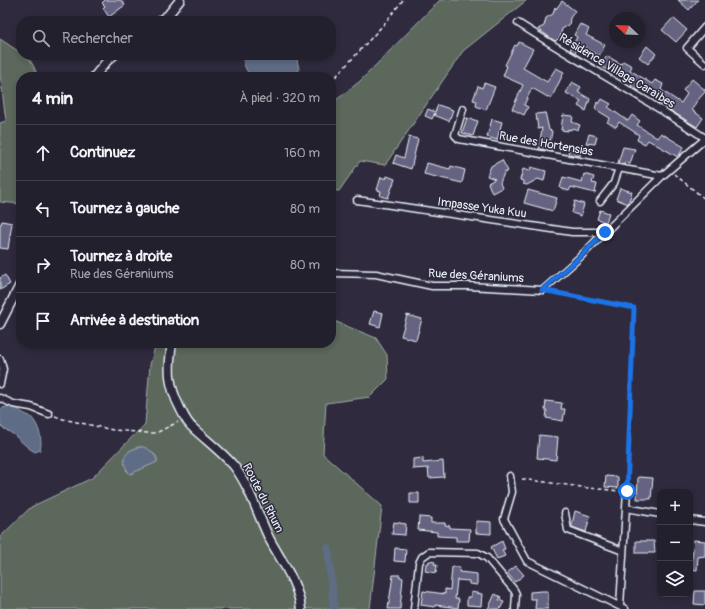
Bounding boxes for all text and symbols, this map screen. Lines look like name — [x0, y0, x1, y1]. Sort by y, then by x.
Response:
north arrow — [609, 12, 645, 48]
search box — [16, 16, 336, 60]
icon: search — [30, 27, 52, 49]
text: Rechercher — [62, 29, 133, 48]
street label: Résidence Village Caraïbes — [556, 30, 678, 112]
text: 4 min — [32, 88, 73, 109]
text: À pied · 320 m — [240, 90, 320, 106]
street label: Rue des Hortensias — [498, 128, 595, 160]
icon: ahead — [32, 142, 54, 164]
text: Continuez — [70, 143, 135, 162]
text: 160 m — [284, 145, 320, 161]
street label: Impasse Yuka Kuu — [437, 194, 527, 222]
icon: left — [32, 198, 54, 220]
text: Tournez à gauche — [70, 199, 180, 218]
text: 80 m — [290, 201, 320, 217]
route end — [596, 223, 614, 241]
text: Tournez à droite — [70, 247, 172, 266]
icon: right — [32, 254, 54, 276]
text: 80 m — [290, 257, 320, 273]
text: Rue des Géraniums — [70, 266, 174, 282]
street label: Rue des Géraniums — [428, 266, 525, 286]
icon: arrive — [32, 310, 54, 332]
text: Arrivée à destination — [70, 311, 199, 330]
street label: Route du Rhum — [239, 461, 287, 536]
route start — [618, 482, 636, 500]
map controls — [657, 489, 693, 597]
button: + — [657, 489, 693, 525]
button: − — [657, 525, 693, 561]
button: layers — [657, 561, 693, 597]

